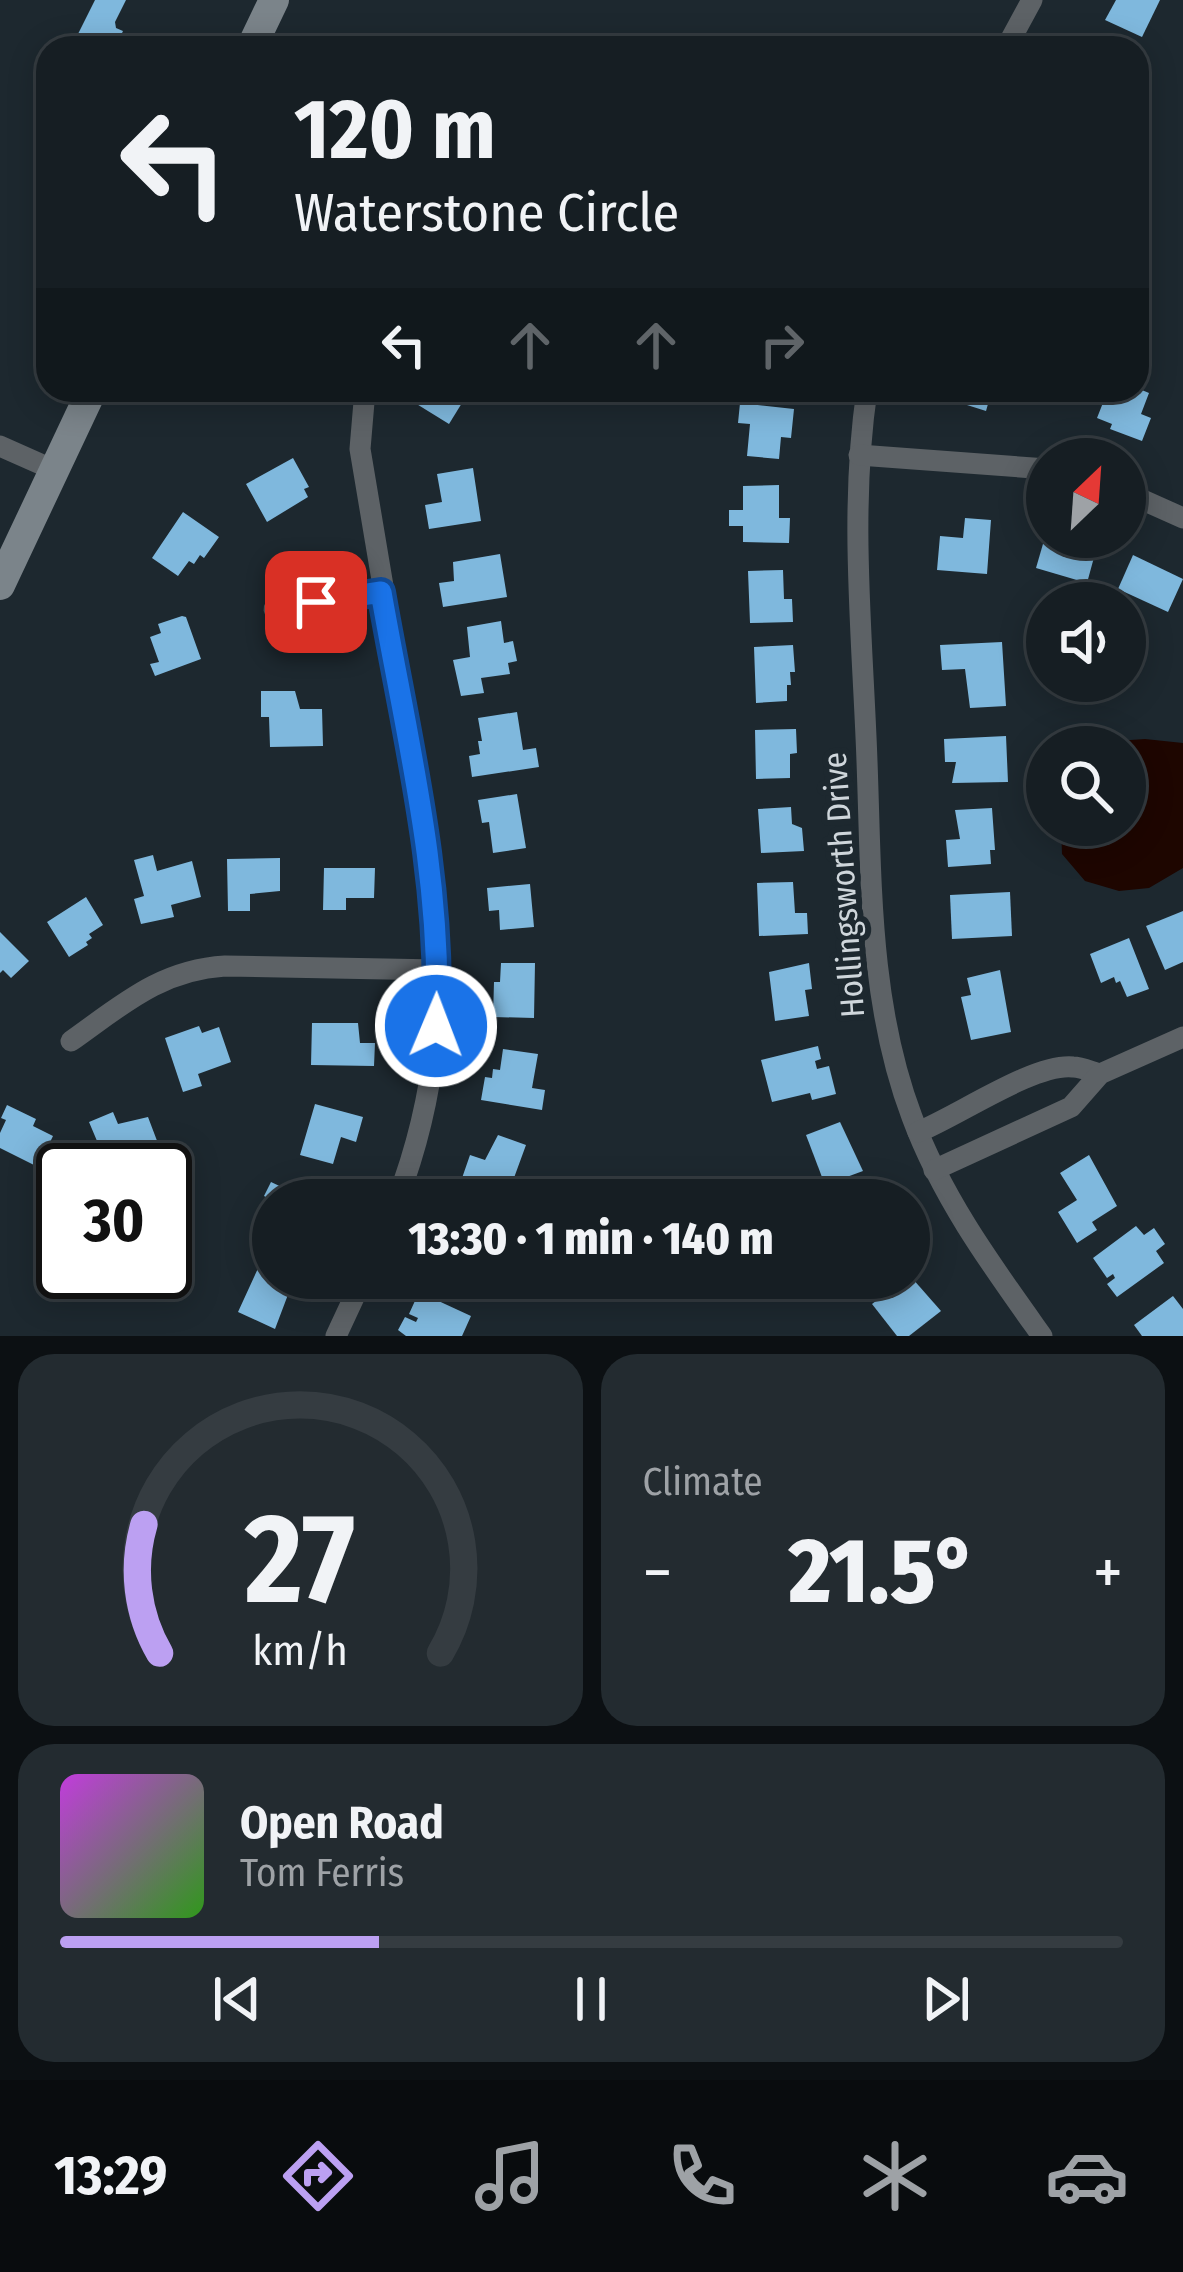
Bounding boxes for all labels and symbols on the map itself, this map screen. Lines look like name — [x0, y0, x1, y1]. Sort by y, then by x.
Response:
north arrow — [1026, 438, 1146, 558]
pin — [265, 551, 367, 653]
street label: Hollingsworth Drive — [815, 751, 873, 1019]
position arrow — [373, 963, 499, 1089]
speed limit sign: 30 — [36, 1143, 192, 1299]

